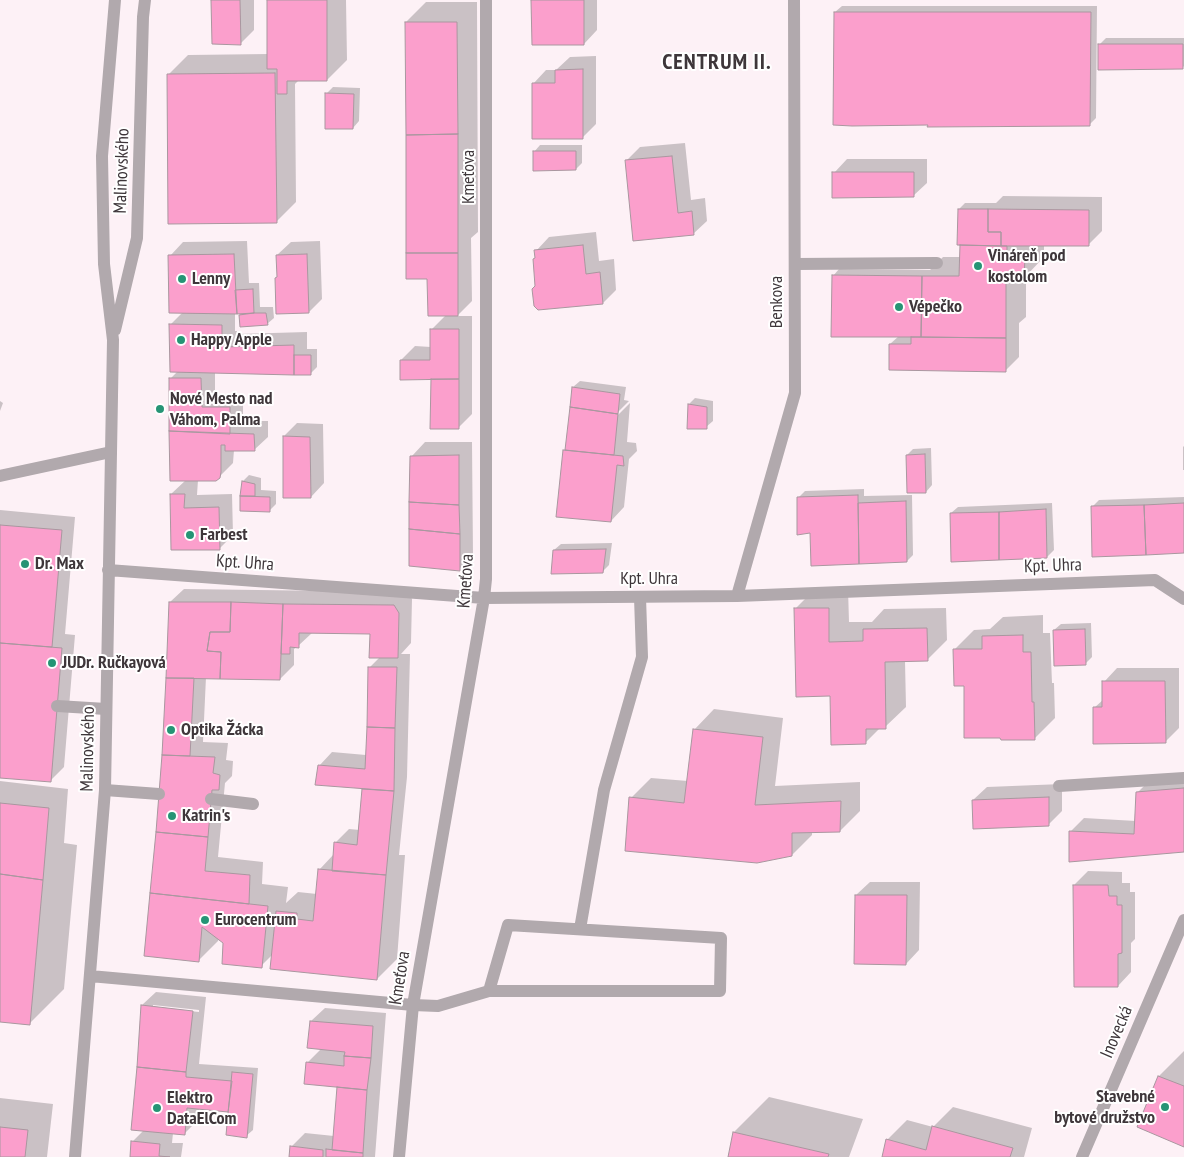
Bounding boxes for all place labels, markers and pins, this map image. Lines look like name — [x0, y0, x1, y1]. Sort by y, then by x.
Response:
place label: Vináreň pod kostolom — [988, 245, 1065, 288]
marker: Vináreň pod kostolom — [972, 260, 984, 272]
place label: Lenny — [192, 268, 230, 290]
marker: Lenny — [176, 273, 188, 285]
place label: Vépečko — [909, 296, 962, 318]
marker: Vépečko — [893, 301, 905, 313]
place label: Happy Apple — [191, 329, 272, 351]
marker: Happy Apple — [175, 334, 187, 346]
place label: Nové Mesto nad Váhom, Palma — [170, 388, 272, 430]
marker: Nové Mesto nad Váhom, Palma — [154, 403, 166, 415]
place label: Farbest — [200, 524, 247, 546]
marker: Farbest — [184, 529, 196, 541]
place label: Dr. Max — [35, 553, 84, 575]
marker: Dr. Max — [19, 558, 31, 570]
place label: JUDr. Ručkayová — [62, 652, 166, 674]
marker: JUDr. Ručkayová — [46, 657, 58, 669]
place label: Optika Žácka — [181, 719, 263, 741]
marker: Optika Žácka — [165, 724, 177, 736]
place label: Katrin's — [182, 805, 230, 827]
marker: Katrin's — [166, 810, 178, 822]
place label: Eurocentrum — [215, 909, 296, 931]
marker: Eurocentrum — [199, 914, 211, 926]
place label: Stavebné bytové družstvo — [1054, 1086, 1155, 1128]
place label: Elektro DataElCom — [167, 1087, 236, 1130]
marker: Stavebné bytové družstvo — [1159, 1101, 1171, 1113]
marker: Elektro DataElCom — [151, 1102, 163, 1114]

